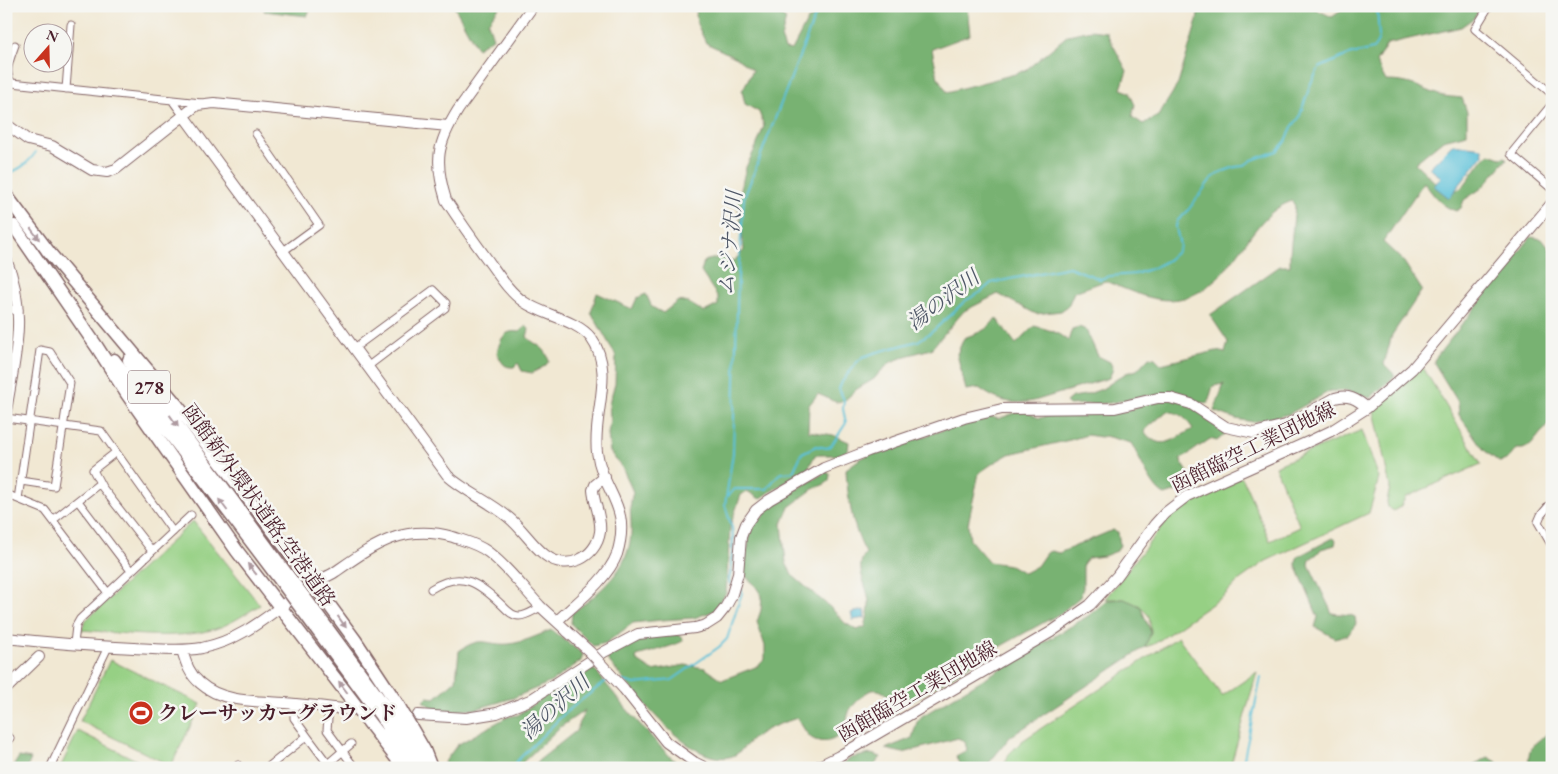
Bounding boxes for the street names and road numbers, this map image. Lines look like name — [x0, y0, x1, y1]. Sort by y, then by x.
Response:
road number: 278 — [128, 371, 170, 404]
street label: 函館臨空工業団地線 — [1166, 396, 1340, 498]
street label: 函館新外環状道路;空港道路 — [177, 398, 341, 612]
street label: 函館臨空工業団地線 — [833, 635, 1001, 747]

